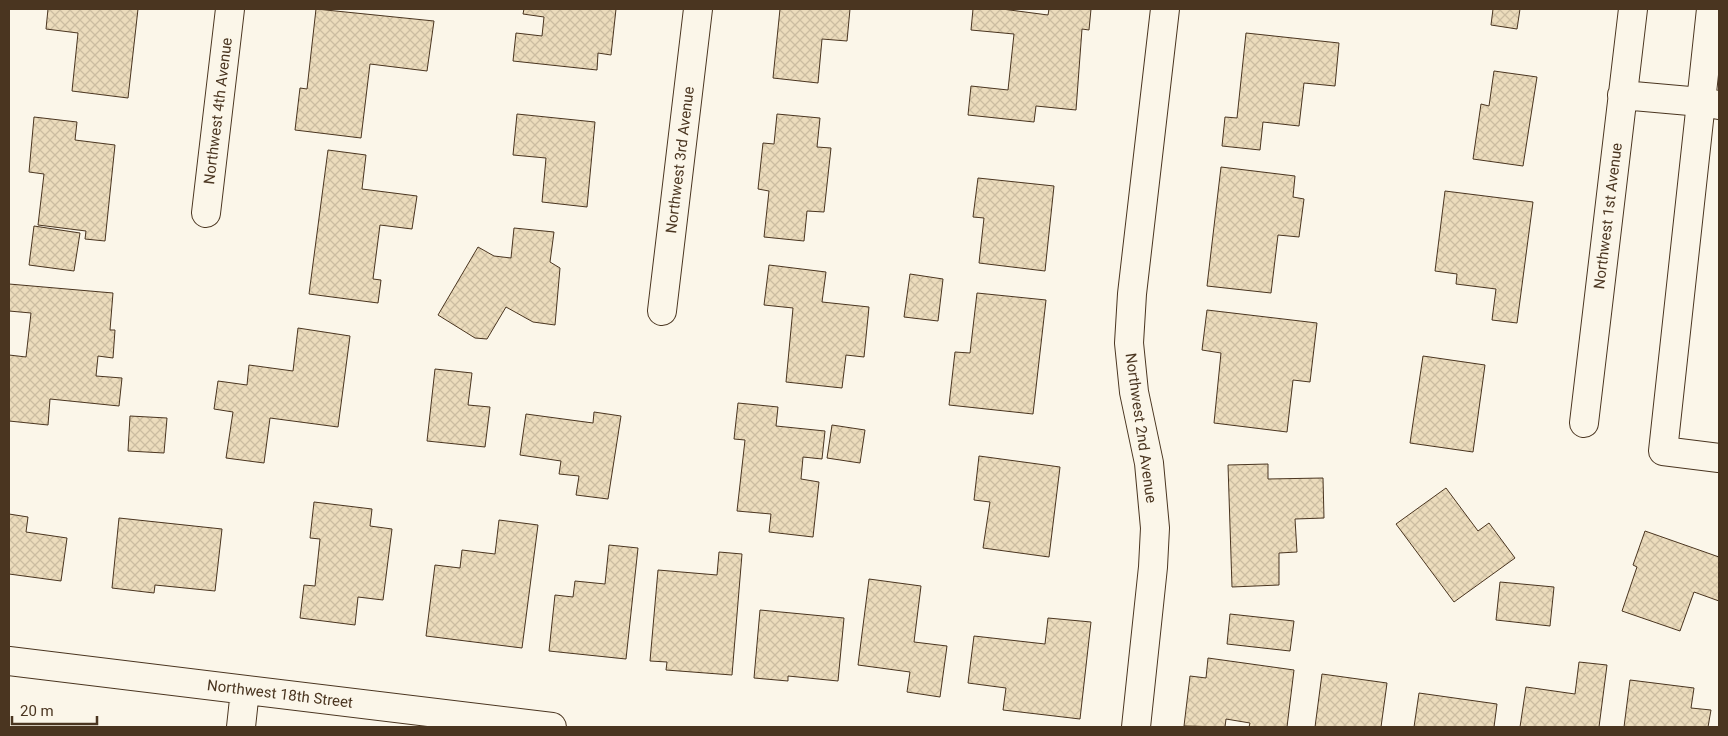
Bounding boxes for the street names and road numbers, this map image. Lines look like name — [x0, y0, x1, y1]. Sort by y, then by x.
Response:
street label: Northwest 4th Avenue — [200, 36, 236, 185]
street label: Northwest 3rd Avenue — [662, 85, 698, 235]
street label: Northwest 1st Avenue — [1590, 142, 1626, 290]
street label: Northwest 2nd Avenue — [1122, 352, 1160, 504]
street label: Northwest 18th Street — [206, 676, 354, 712]

